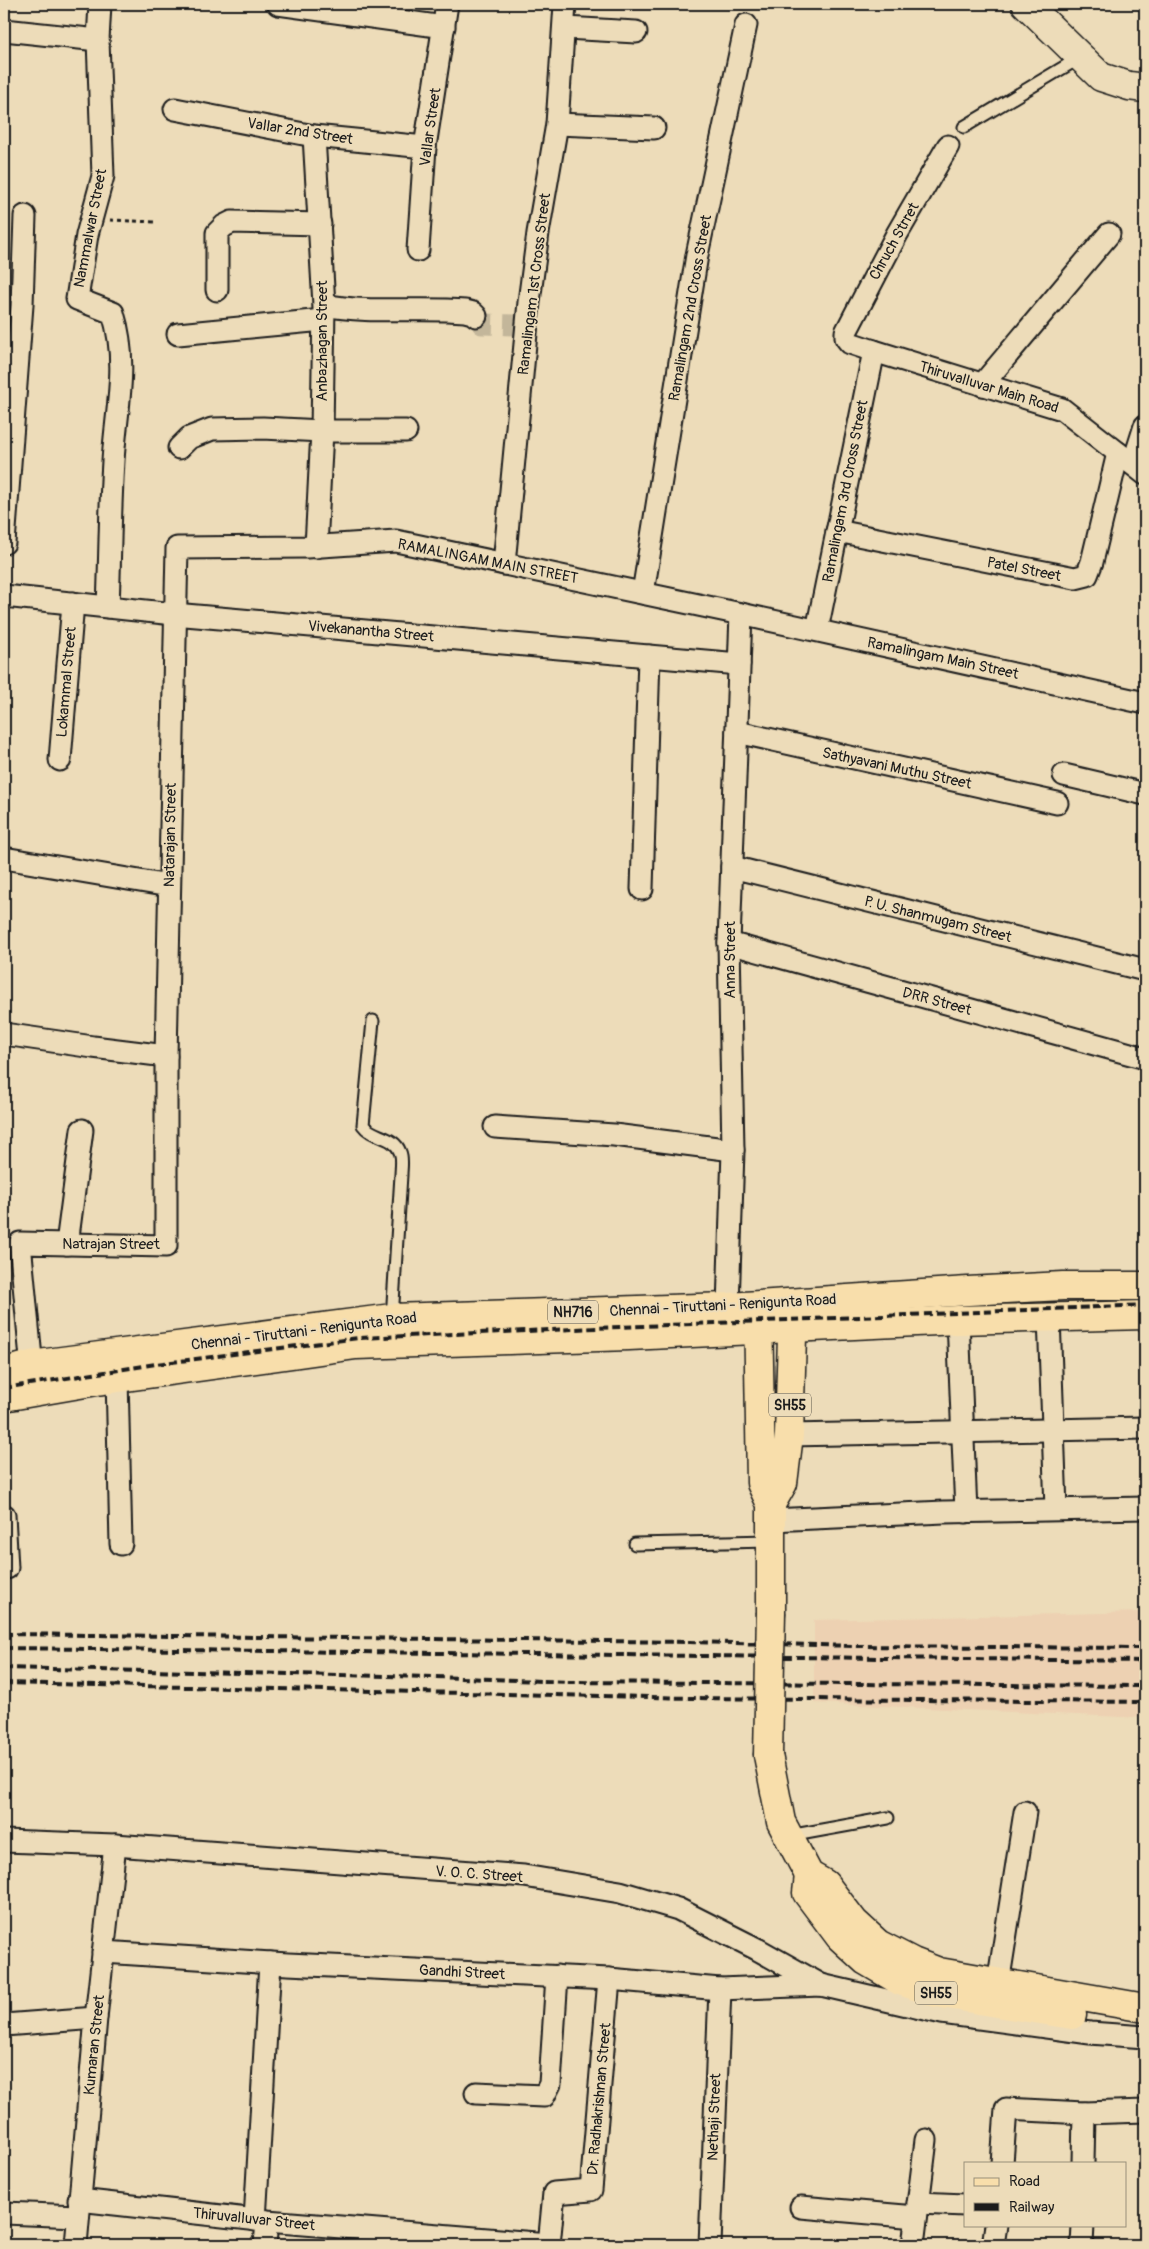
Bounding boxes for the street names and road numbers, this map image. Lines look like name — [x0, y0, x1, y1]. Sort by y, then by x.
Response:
street label: Vallar Street — [416, 86, 446, 168]
street label: Vallar 2nd Street — [246, 114, 355, 149]
street label: Nammalwar Street — [70, 166, 112, 289]
street label: Ramalingam 1st Cross Street — [514, 191, 555, 376]
street label: Chruch Strret — [865, 198, 924, 283]
street label: Ramalingam 2nd Cross Street — [665, 213, 716, 403]
street label: Anbazhagan Street — [313, 280, 332, 401]
street label: Thiruvalluvar Main Road — [917, 357, 1061, 418]
street label: Ramalingam 3rd Cross Street — [818, 397, 873, 584]
street label: RAMALINGAM MAIN STREET — [396, 535, 580, 588]
street label: Patel Street — [985, 553, 1064, 586]
street label: Vivekanantha Street — [307, 617, 436, 647]
street label: Lokammal Street — [52, 625, 81, 738]
street label: Ramalingam Main Street — [865, 633, 1021, 684]
street label: Sathyavani Muthu Street — [820, 743, 974, 794]
street label: Natarajan Street — [160, 782, 181, 887]
street label: P. U. Shanmugam Street — [862, 892, 1014, 947]
street label: Anna Street — [721, 920, 740, 999]
street label: DRR Street — [900, 983, 974, 1020]
street label: Natrajan Street — [62, 1235, 161, 1254]
street label: Chennai - Tiruttani - Renigunta Road — [609, 1290, 837, 1321]
road number: NH716 — [548, 1300, 598, 1324]
street label: Chennai - Tiruttani - Renigunta Road — [190, 1308, 418, 1355]
road number: SH55 — [769, 1394, 811, 1416]
street label: V. O. C. Street — [435, 1862, 524, 1887]
street label: Gandhi Street — [418, 1961, 506, 1984]
road number: SH55 — [915, 1982, 957, 2005]
street label: Kumaran Street — [80, 1993, 109, 2096]
street label: Dr. Radhakrishnan Street — [583, 2021, 616, 2176]
street label: Nethaji Street — [703, 2072, 726, 2161]
street label: Thiruvalluvar Street — [192, 2204, 317, 2235]

